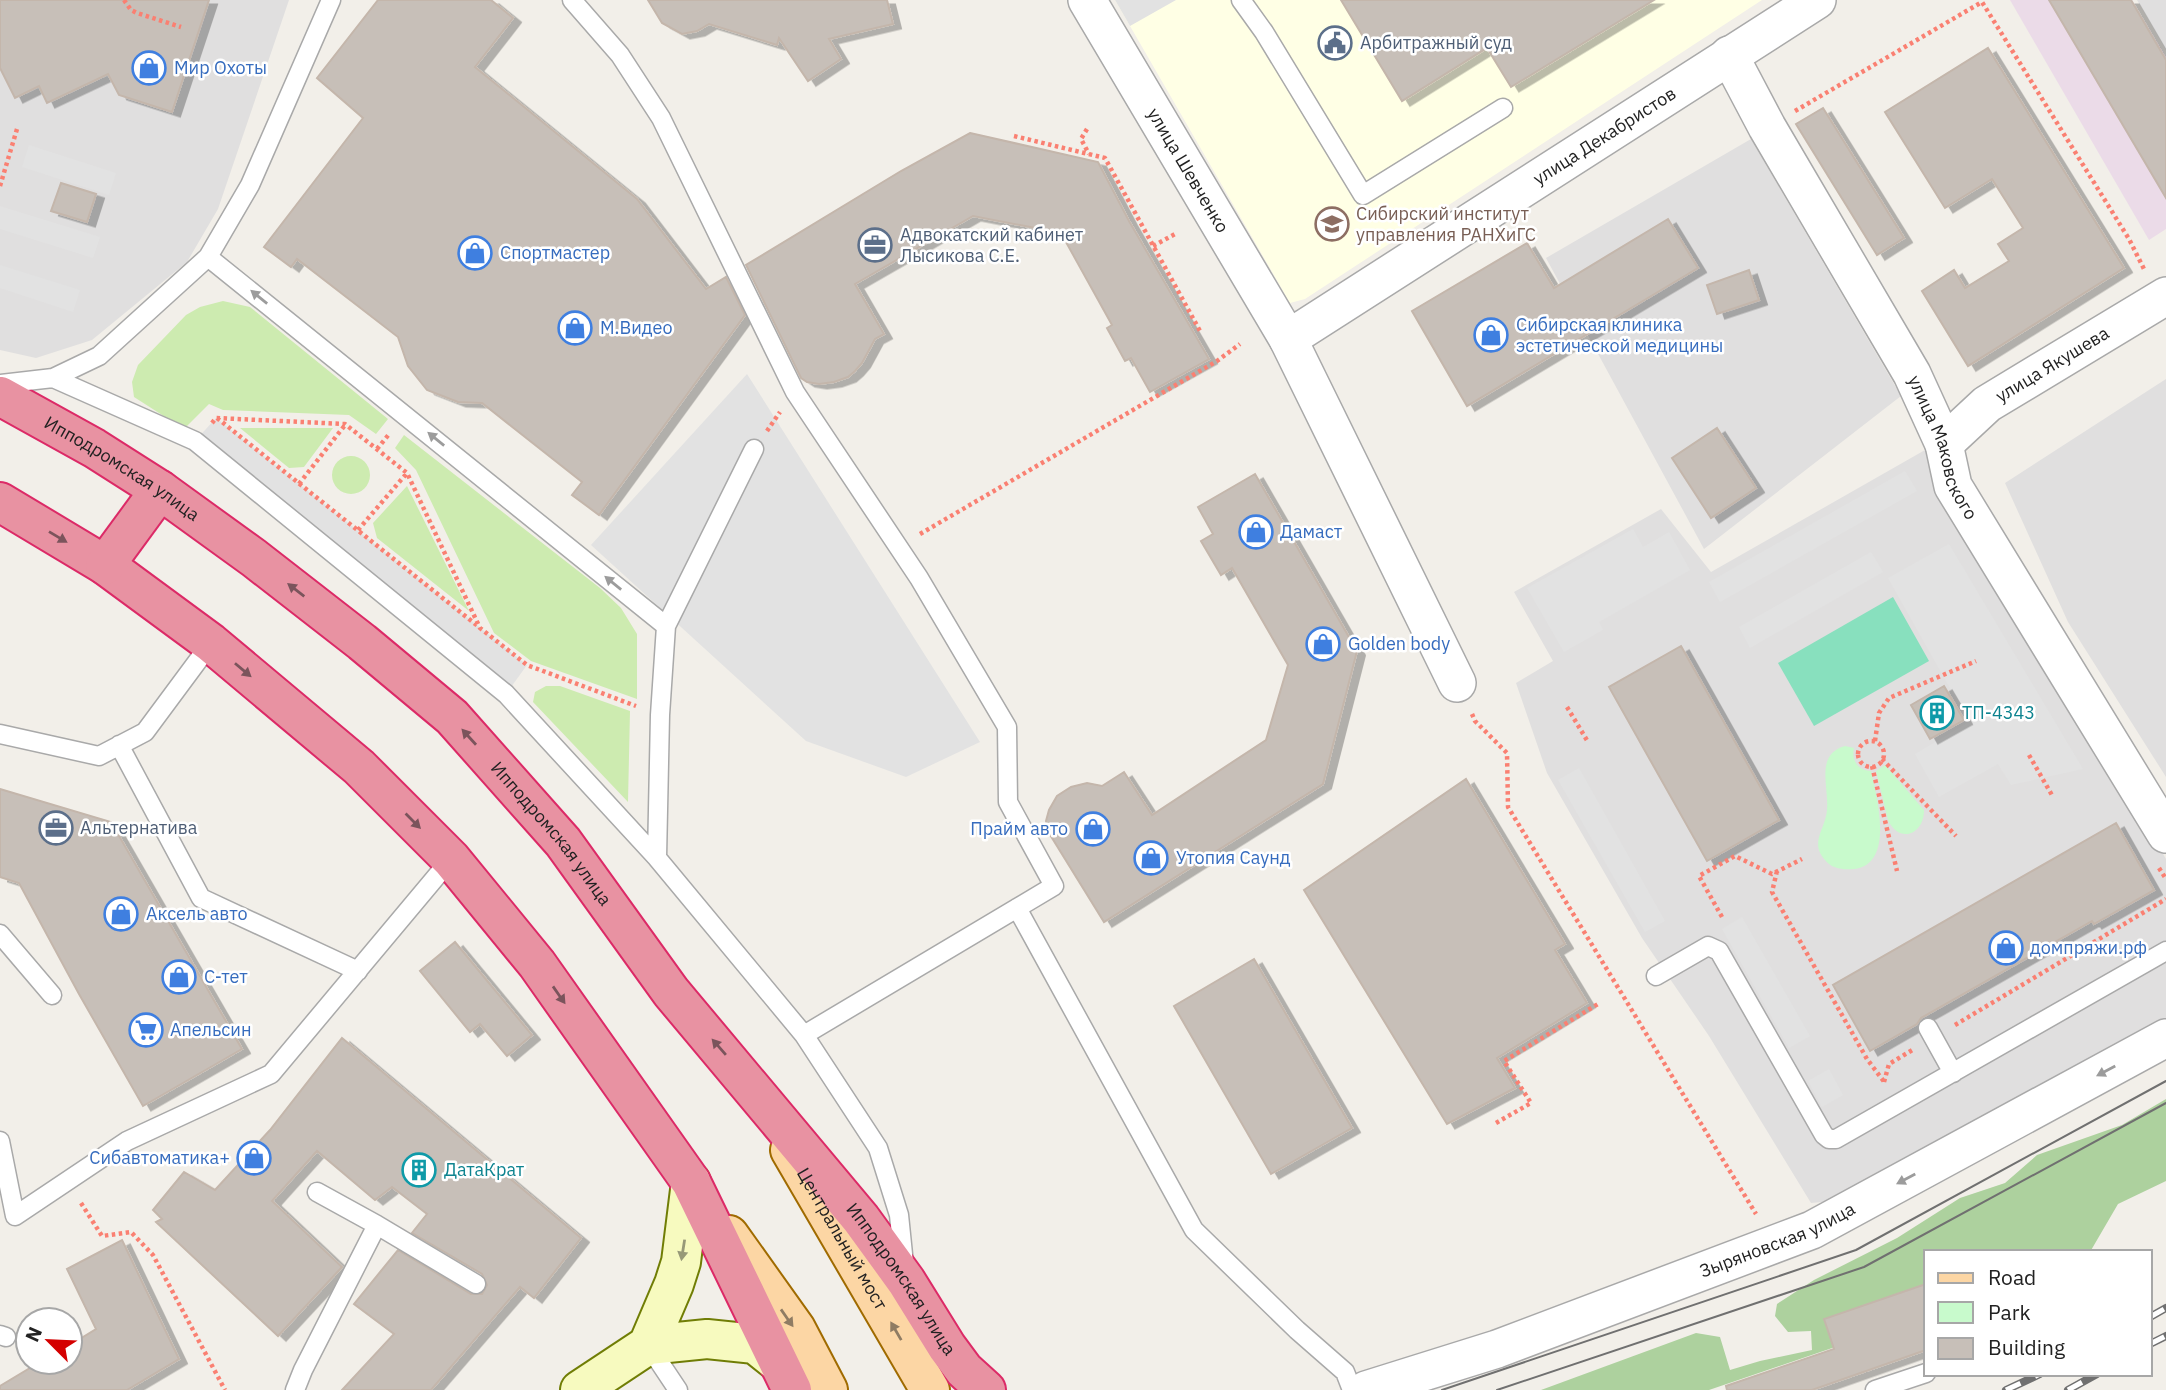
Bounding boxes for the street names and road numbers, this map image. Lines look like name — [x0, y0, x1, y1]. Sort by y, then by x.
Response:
street label: улица Декабристов — [1529, 81, 1680, 190]
street label: улица Шевченко — [1143, 103, 1234, 237]
street label: улица Якушева — [1991, 321, 2113, 407]
street label: улица Маковского — [1903, 372, 1983, 524]
street label: Ипподромская улица — [40, 411, 205, 526]
street label: Ипподромская улица — [486, 757, 617, 910]
street label: Центральный мост — [792, 1164, 893, 1314]
street label: Зыряновская улица — [1696, 1197, 1859, 1282]
street label: Ипподромская улица — [841, 1198, 961, 1360]

